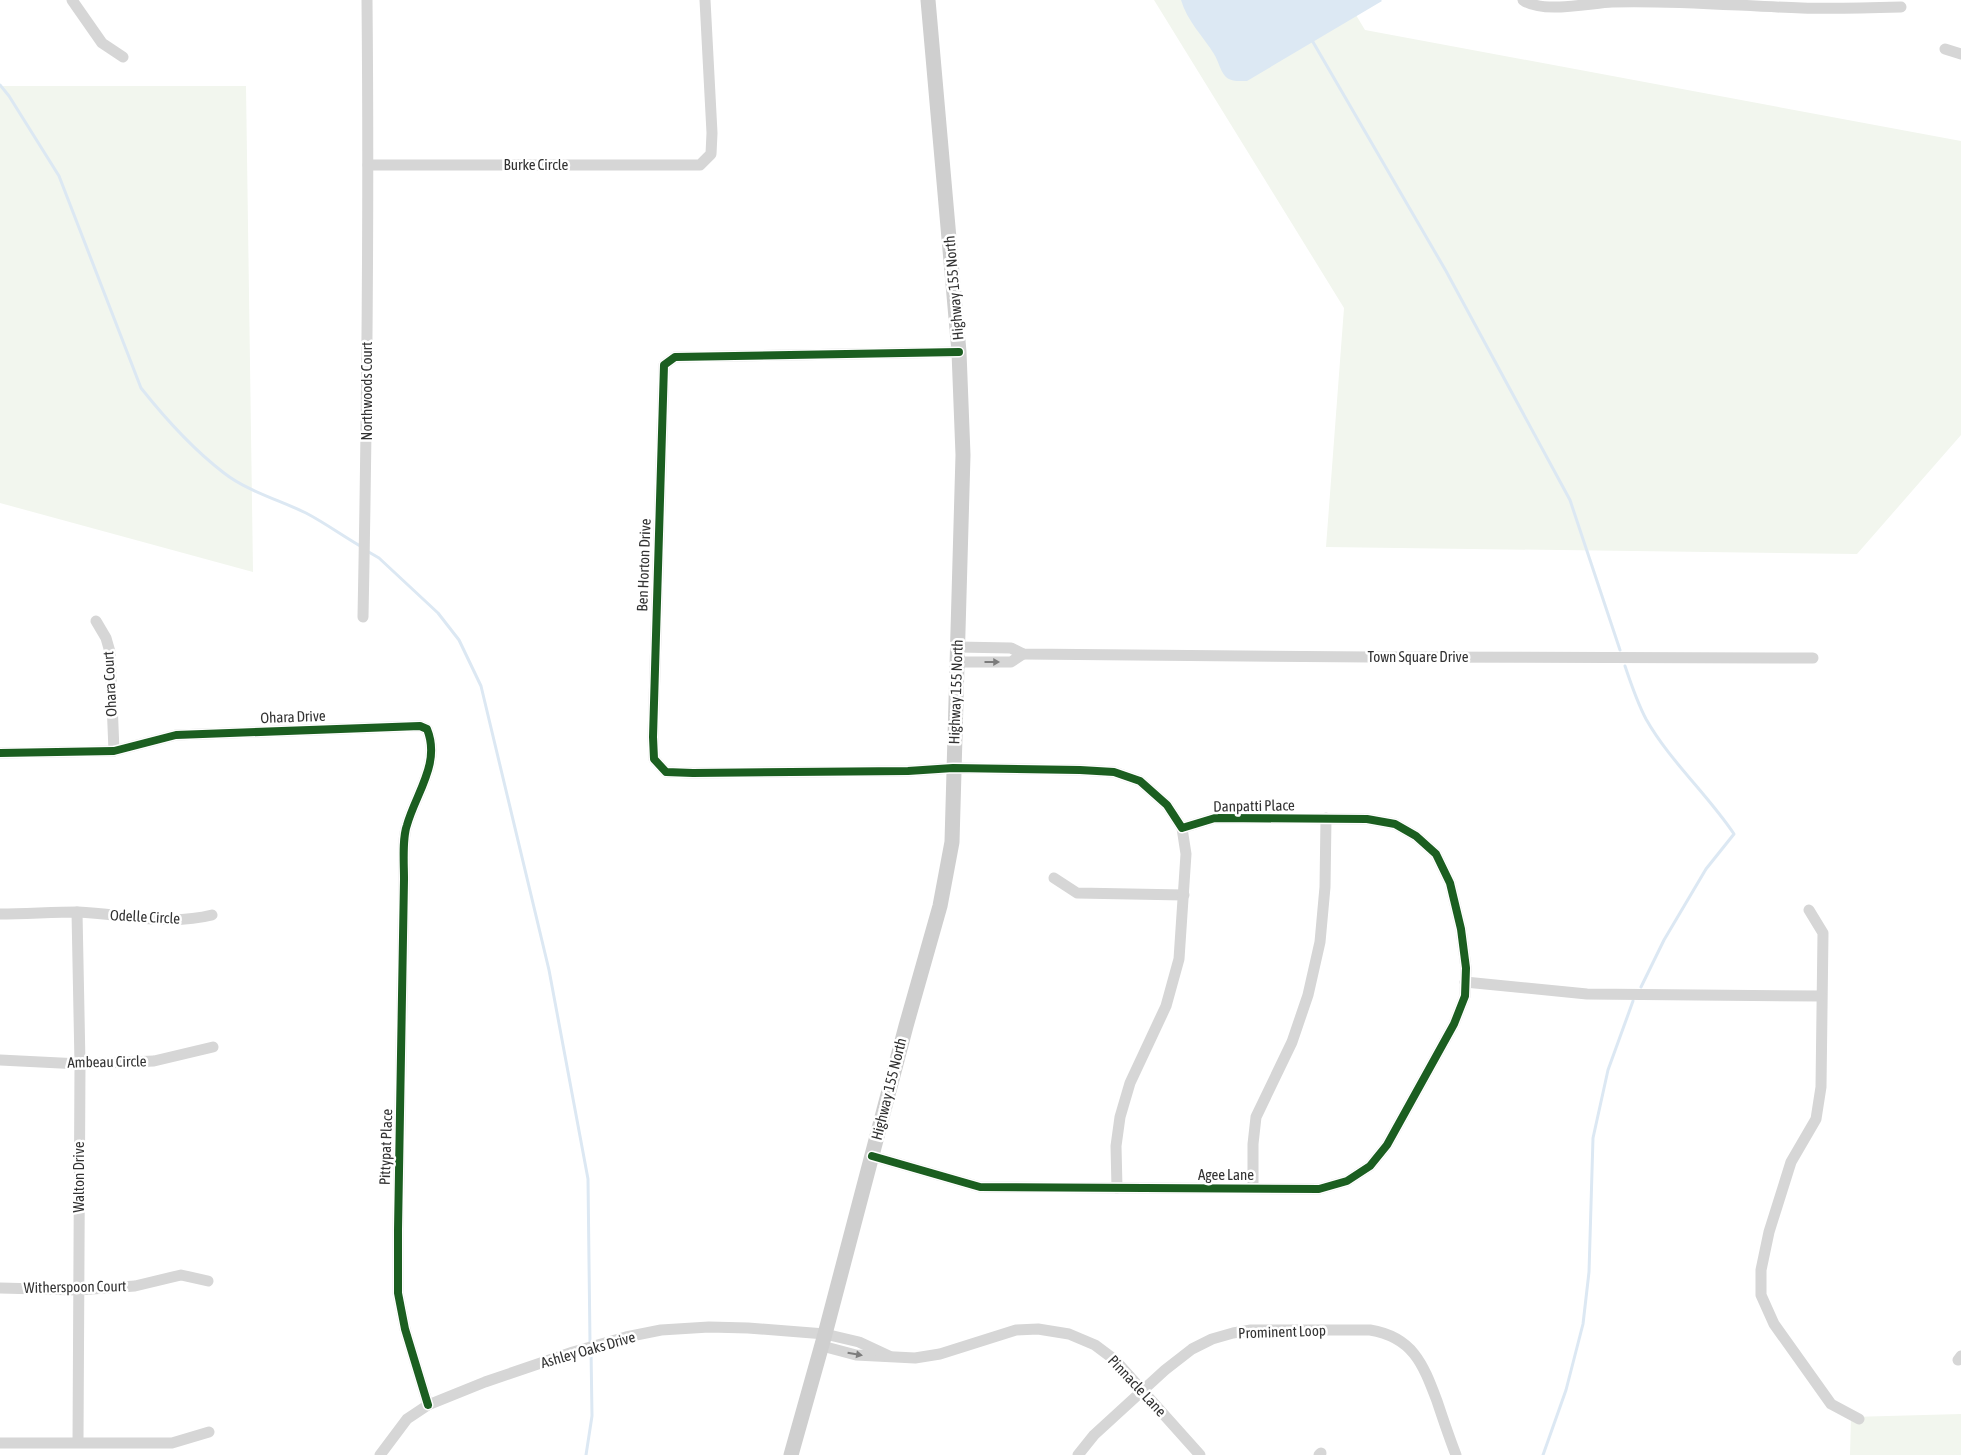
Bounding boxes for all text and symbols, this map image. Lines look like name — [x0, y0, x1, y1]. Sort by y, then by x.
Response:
street label: Burke Circle — [504, 156, 569, 173]
street label: Highway 155 North — [940, 235, 967, 341]
street label: Northwoods Court — [358, 342, 375, 440]
street label: Ben Horton Drive — [633, 518, 654, 612]
street label: Highway 155 North — [945, 639, 966, 745]
street label: Town Square Drive — [1368, 648, 1469, 665]
street label: Ohara Court — [99, 651, 120, 717]
one-way arrow — [984, 658, 1000, 666]
street label: Ohara Drive — [260, 707, 326, 726]
street label: Danpatti Place — [1213, 796, 1295, 815]
street label: Odelle Circle — [110, 906, 181, 927]
street label: Highway 155 North — [868, 1036, 909, 1142]
street label: Ambeau Circle — [67, 1052, 147, 1071]
street label: Pittypat Place — [376, 1108, 395, 1185]
street label: Walton Drive — [70, 1141, 87, 1213]
street label: Agee Lane — [1198, 1166, 1254, 1183]
street label: Witherspoon Court — [24, 1277, 126, 1296]
street label: Prominent Loop — [1238, 1321, 1326, 1342]
street label: Ashley Oaks Drive — [539, 1328, 637, 1371]
one-way arrow — [847, 1350, 863, 1358]
street label: Pinnacle Lane — [1105, 1352, 1170, 1420]

